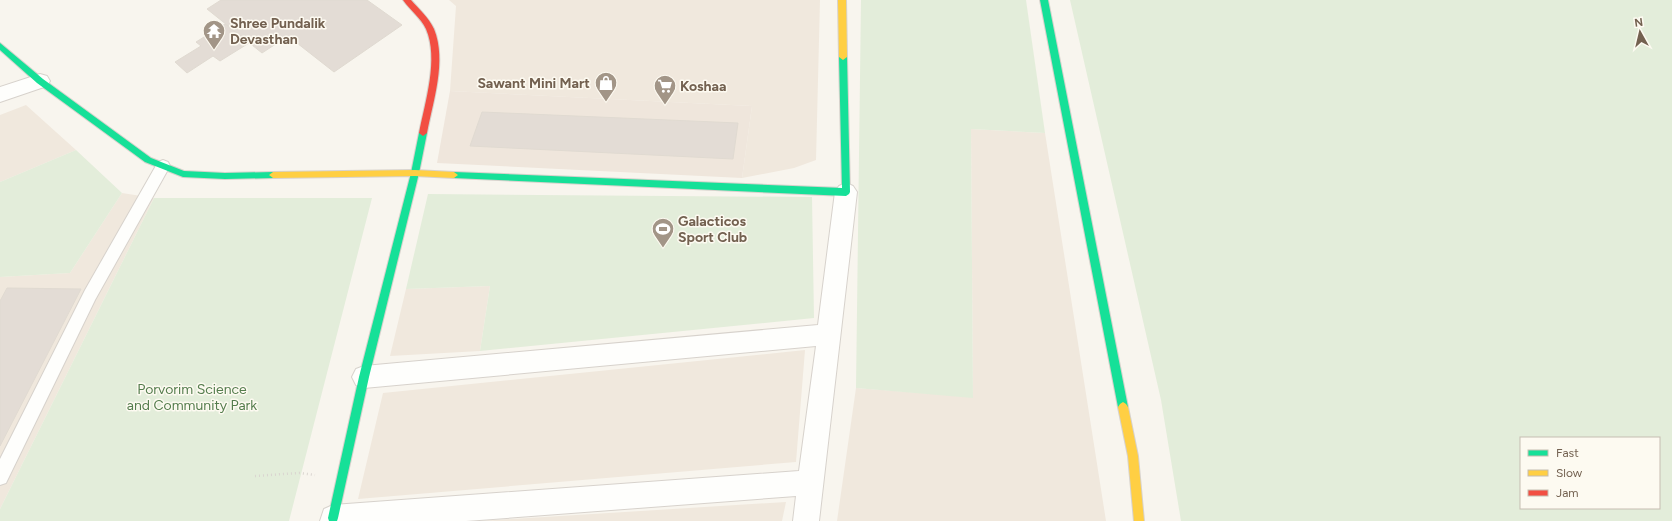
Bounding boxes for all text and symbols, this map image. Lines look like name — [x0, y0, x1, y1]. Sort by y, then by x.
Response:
north arrow — [1620, 12, 1660, 52]
place label: Shree Pundalik Devasthan — [230, 15, 326, 48]
text: N — [1634, 16, 1644, 30]
temple icon: Shree Pundalik Devasthan — [201, 18, 227, 51]
shop icon: Sawant Mini Mart — [593, 70, 619, 103]
supermarket icon: Koshaa — [652, 73, 678, 106]
place label: Sawant Mini Mart — [477, 75, 590, 92]
place label: Koshaa — [680, 78, 726, 95]
place label: Galacticos Sport Club — [678, 213, 747, 246]
sports icon: Galacticos Sport Club — [650, 216, 676, 249]
park label: Porvorim Science and Community Park — [127, 381, 257, 414]
legend — [1520, 437, 1660, 509]
text: Fast — [1556, 446, 1579, 460]
text: Slow — [1556, 466, 1583, 480]
text: Jam — [1556, 486, 1579, 500]

